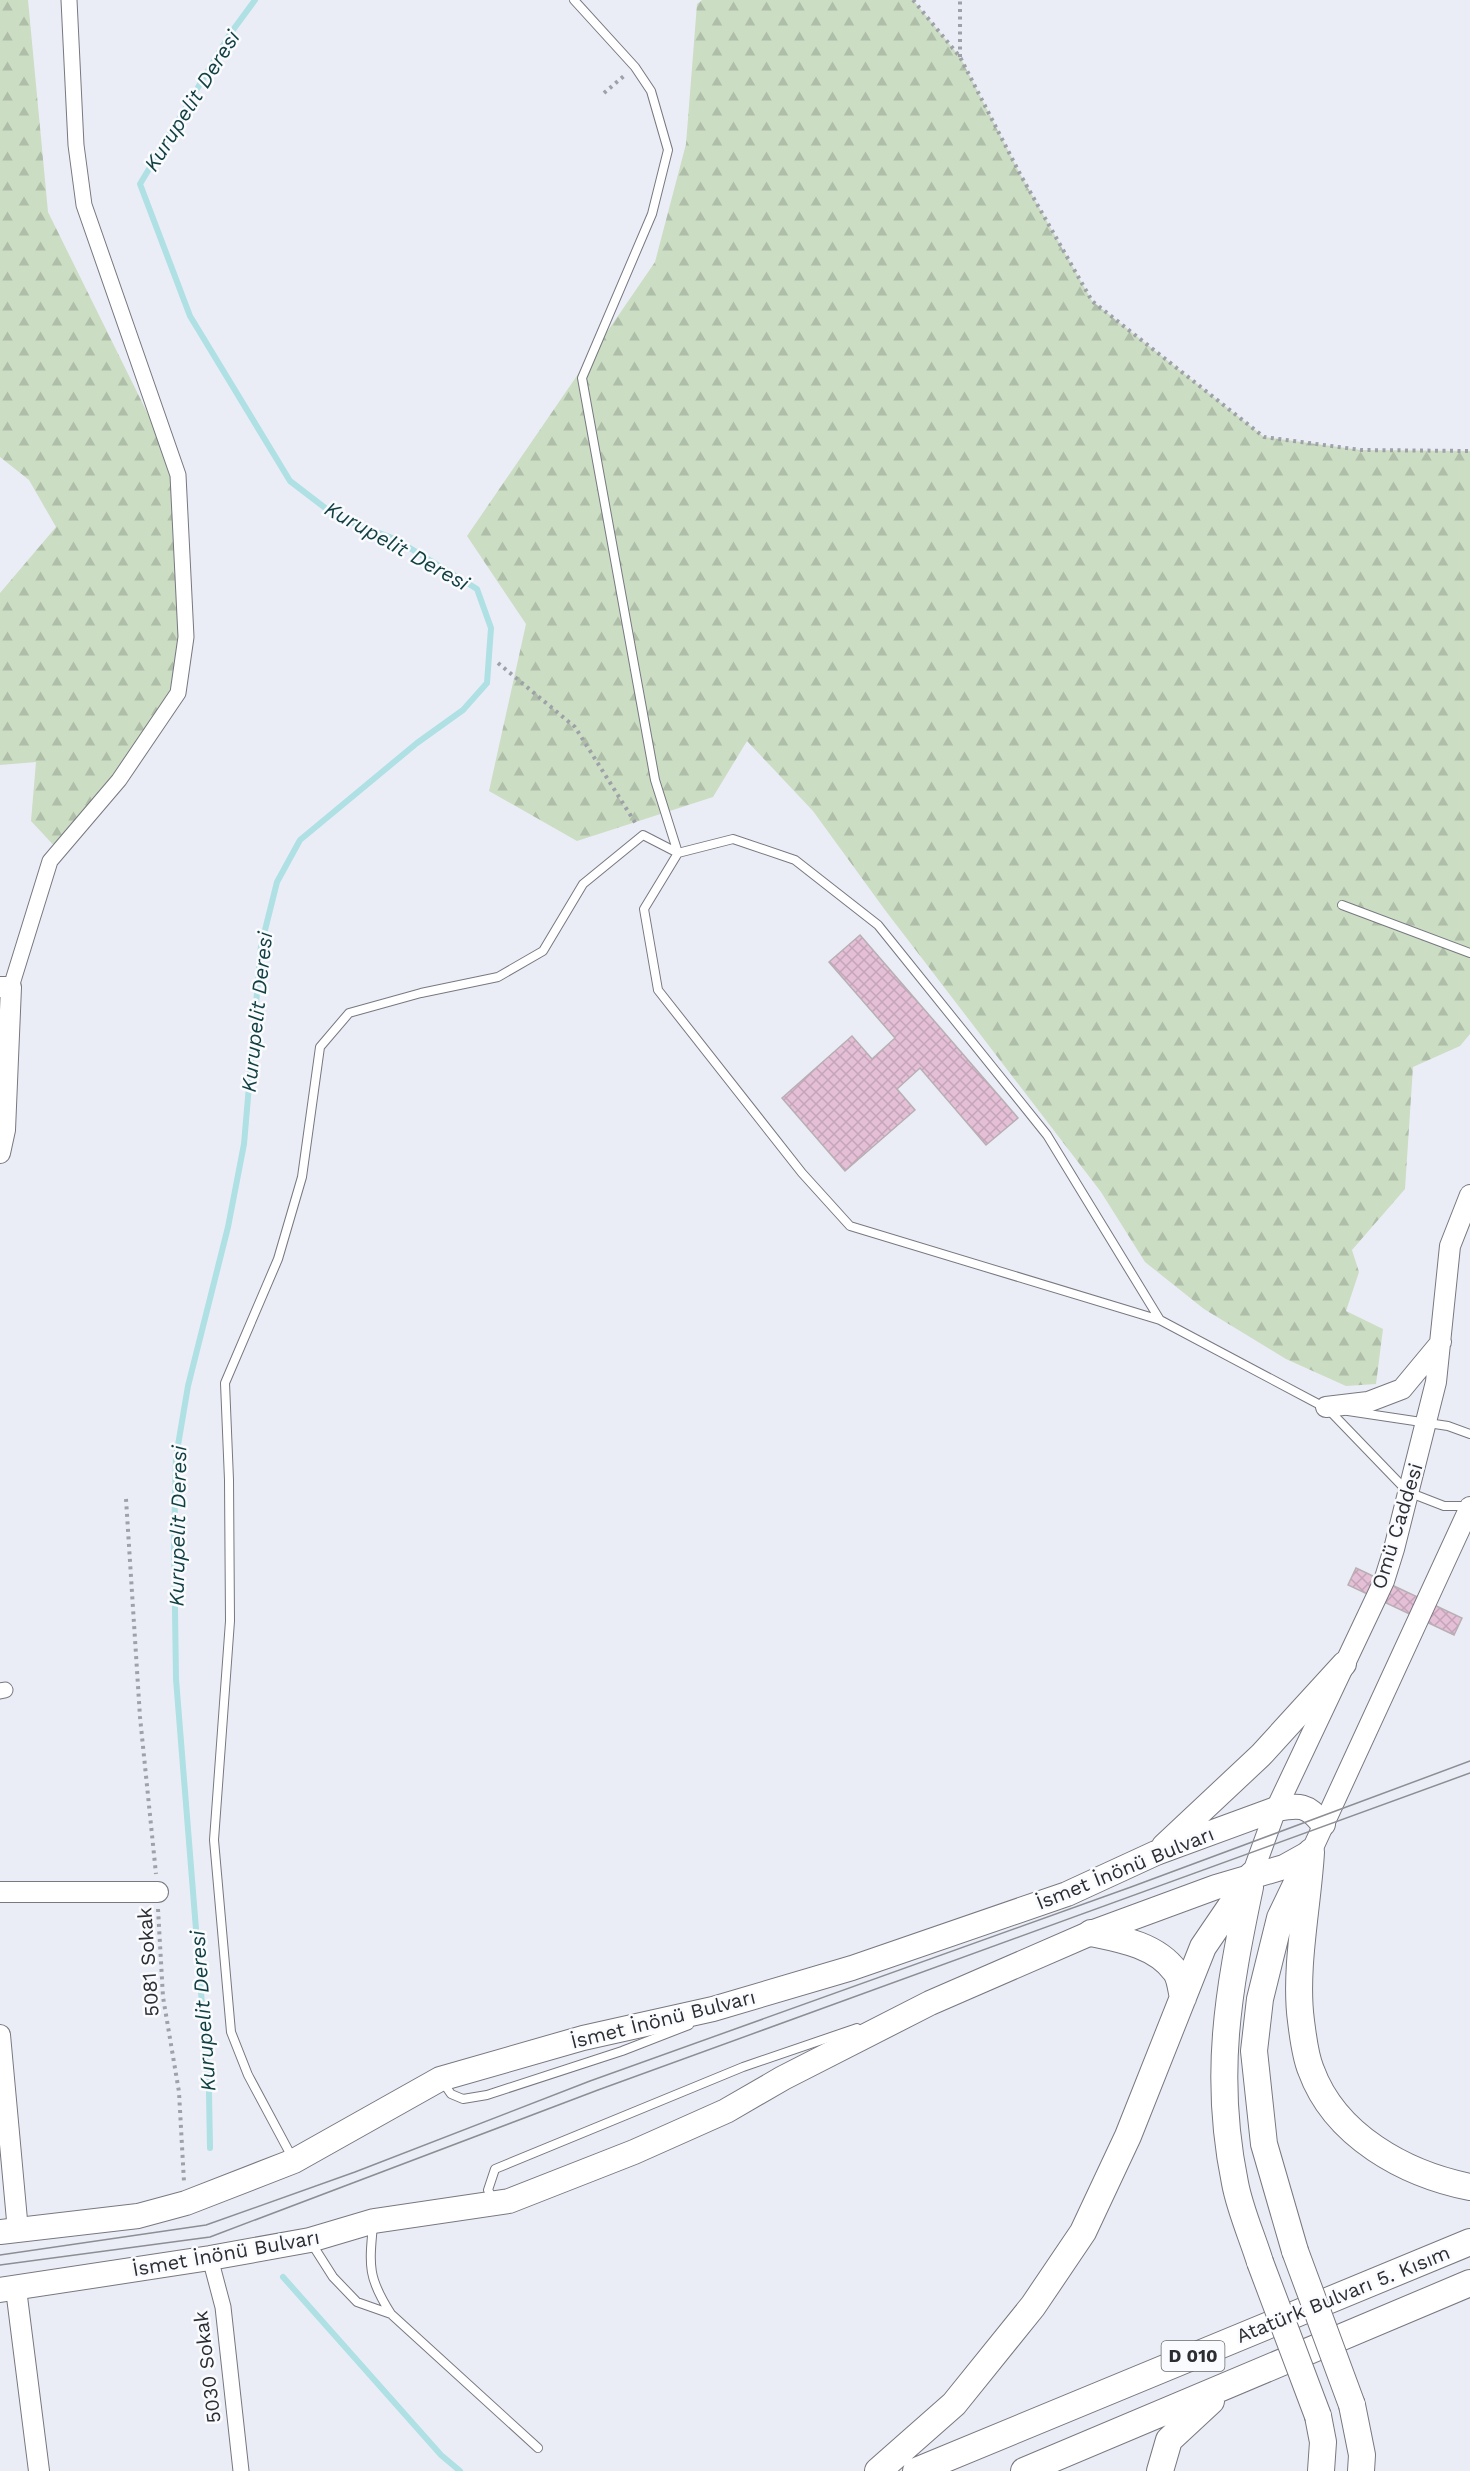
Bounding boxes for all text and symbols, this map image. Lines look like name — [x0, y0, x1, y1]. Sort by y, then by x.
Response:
water label: Kurupelit Deresi — [138, 25, 245, 176]
water label: Kurupelit Deresi — [321, 496, 474, 596]
water label: Kurupelit Deresi — [236, 930, 277, 1093]
water label: Kurupelit Deresi — [164, 1445, 191, 1607]
street label: Omü Caddesi — [1366, 1460, 1428, 1592]
street label: İsmet İnönü Bulvarı — [1033, 1821, 1217, 1915]
street label: 5081 Sokak — [132, 1906, 164, 2018]
water label: Kurupelit Deresi — [184, 1929, 221, 2092]
street label: İsmet İnönü Bulvarı — [568, 1984, 758, 2054]
street label: İsmet İnönü Bulvarı — [131, 2225, 321, 2281]
street label: Atatürk Bulvarı 5. Kısım — [1233, 2240, 1453, 2348]
street label: 5030 Sokak — [188, 2309, 226, 2425]
road number: D 010 — [1162, 2341, 1224, 2371]

